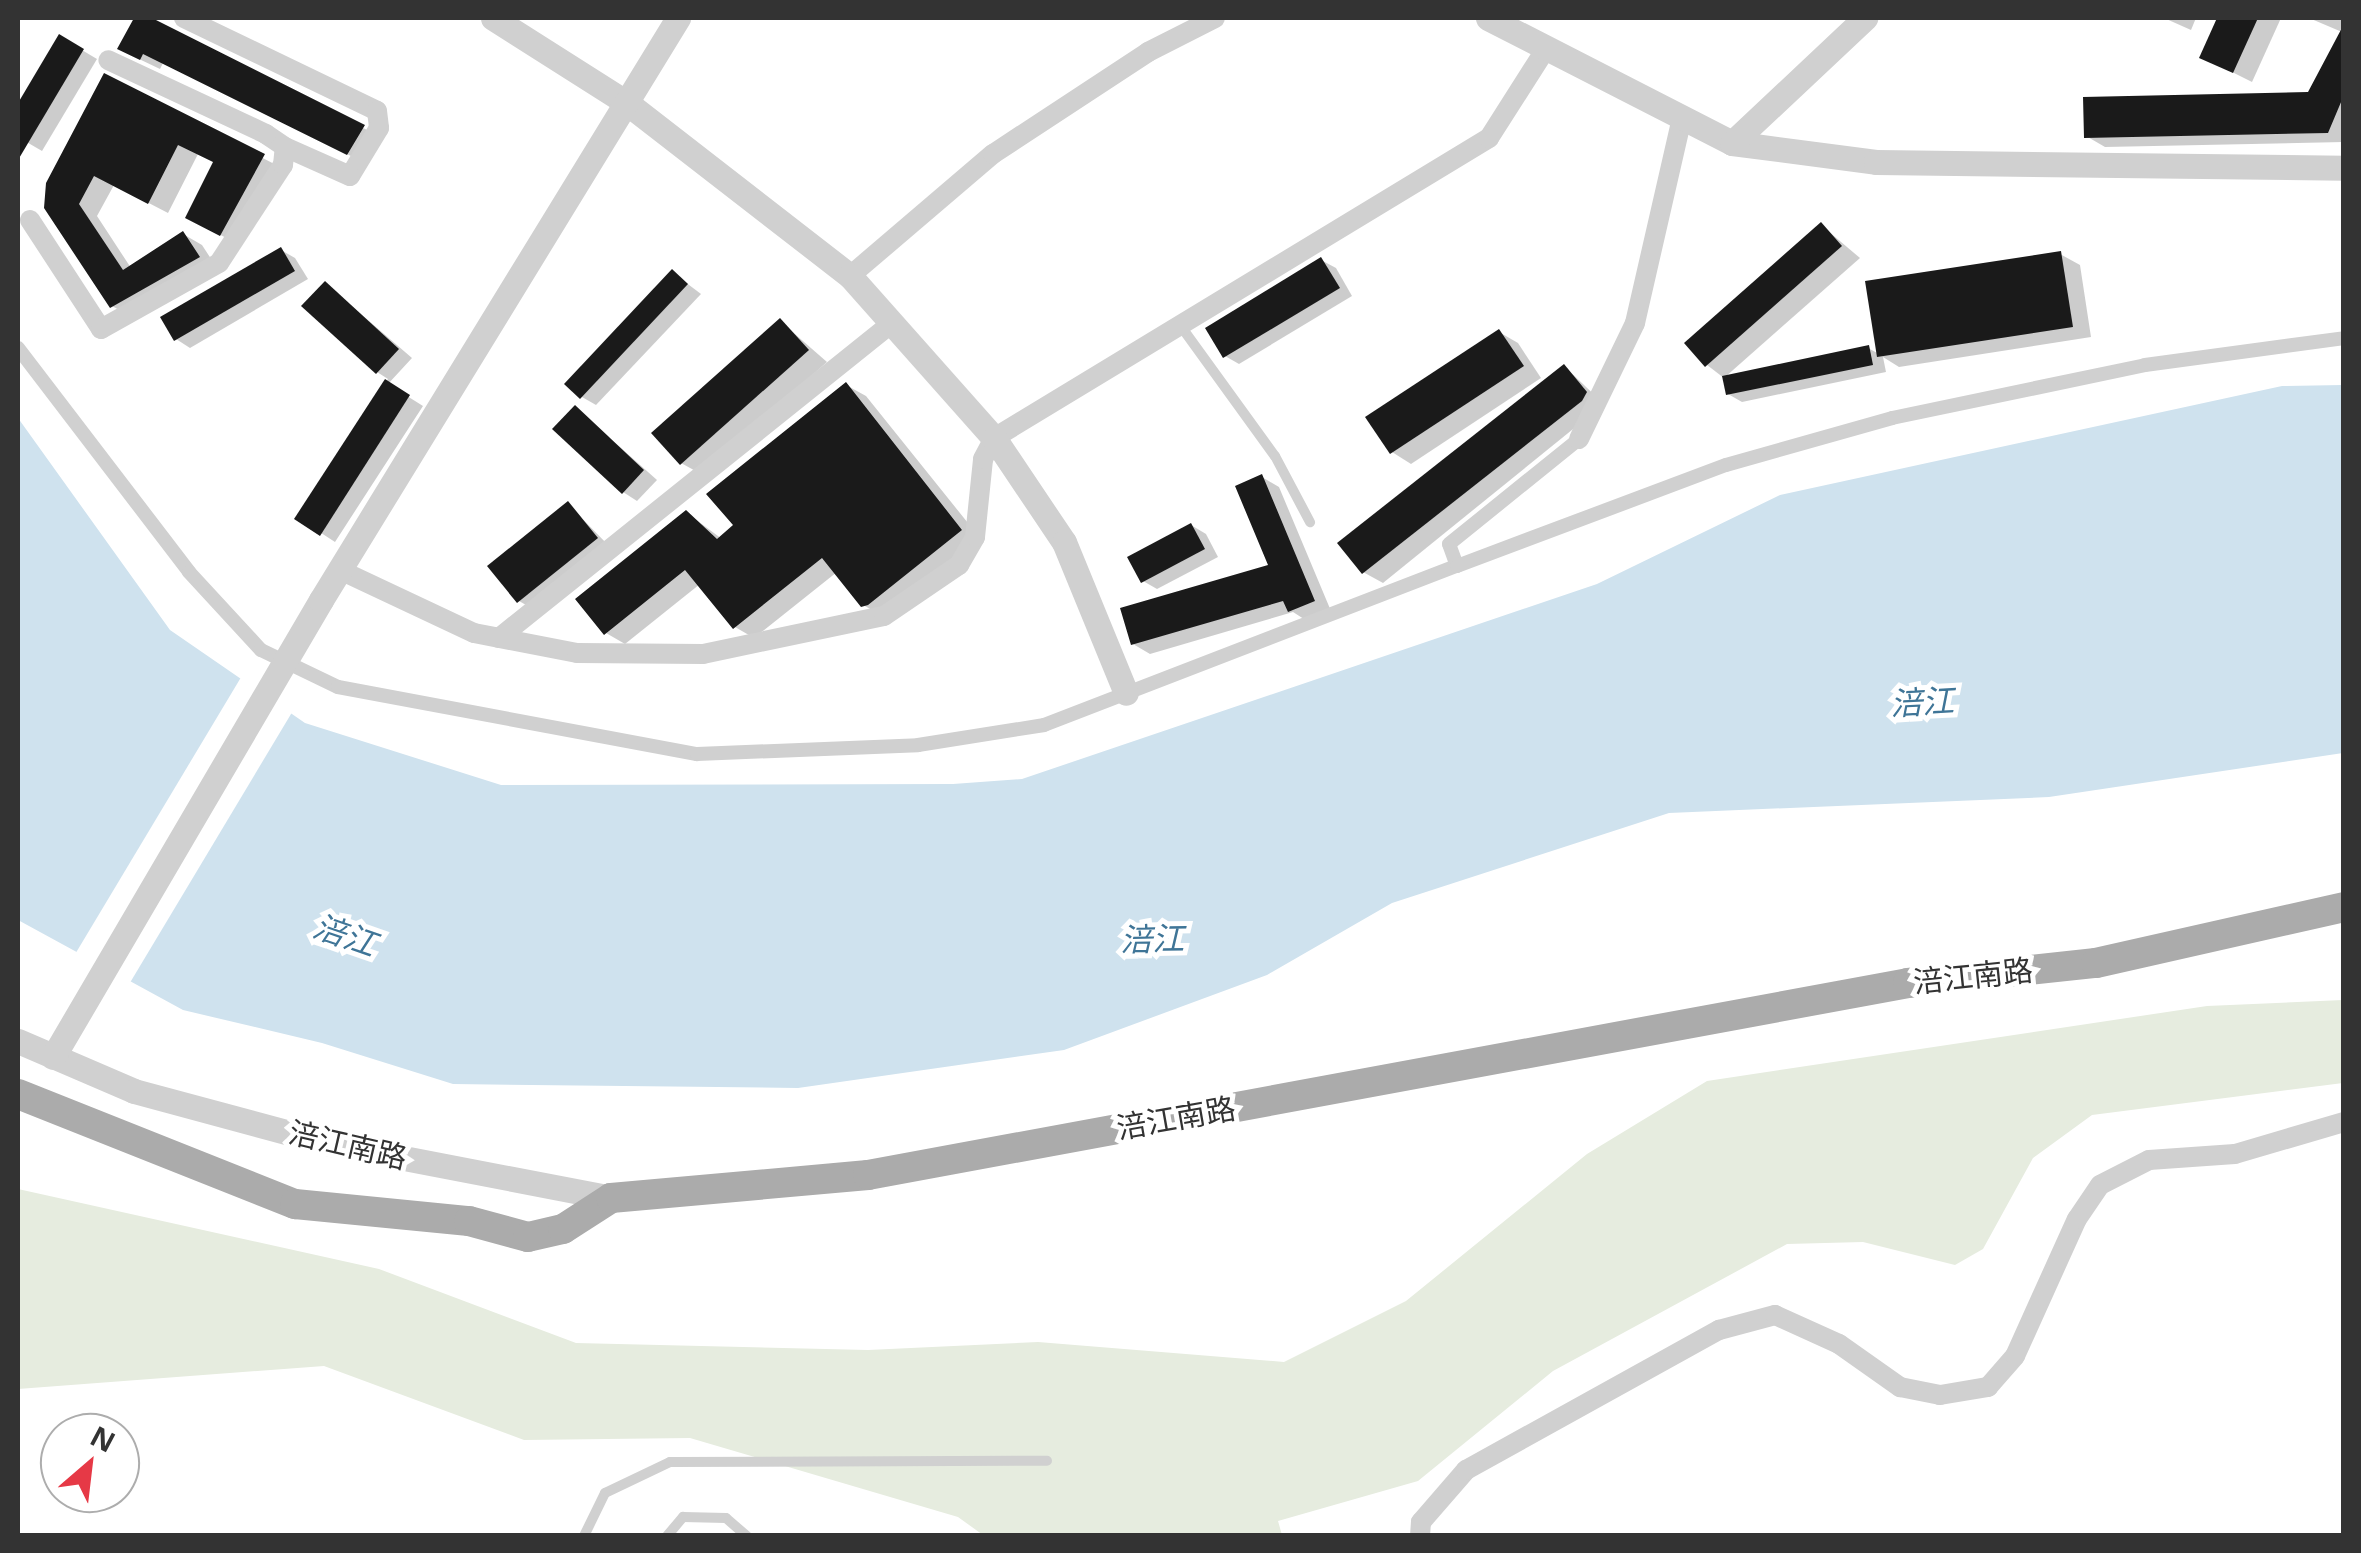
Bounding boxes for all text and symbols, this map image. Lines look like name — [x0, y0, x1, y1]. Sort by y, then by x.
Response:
water label: 涪江 — [1889, 681, 1955, 723]
water label: 涪江 — [308, 906, 382, 964]
water label: 涪江 — [1120, 919, 1184, 959]
street label: 涪江南路 — [1911, 952, 2035, 1000]
street label: 涪江南路 — [1114, 1090, 1238, 1146]
street label: 涪江南路 — [285, 1114, 411, 1176]
north arrow — [40, 1413, 140, 1513]
text: N — [84, 1416, 122, 1460]

